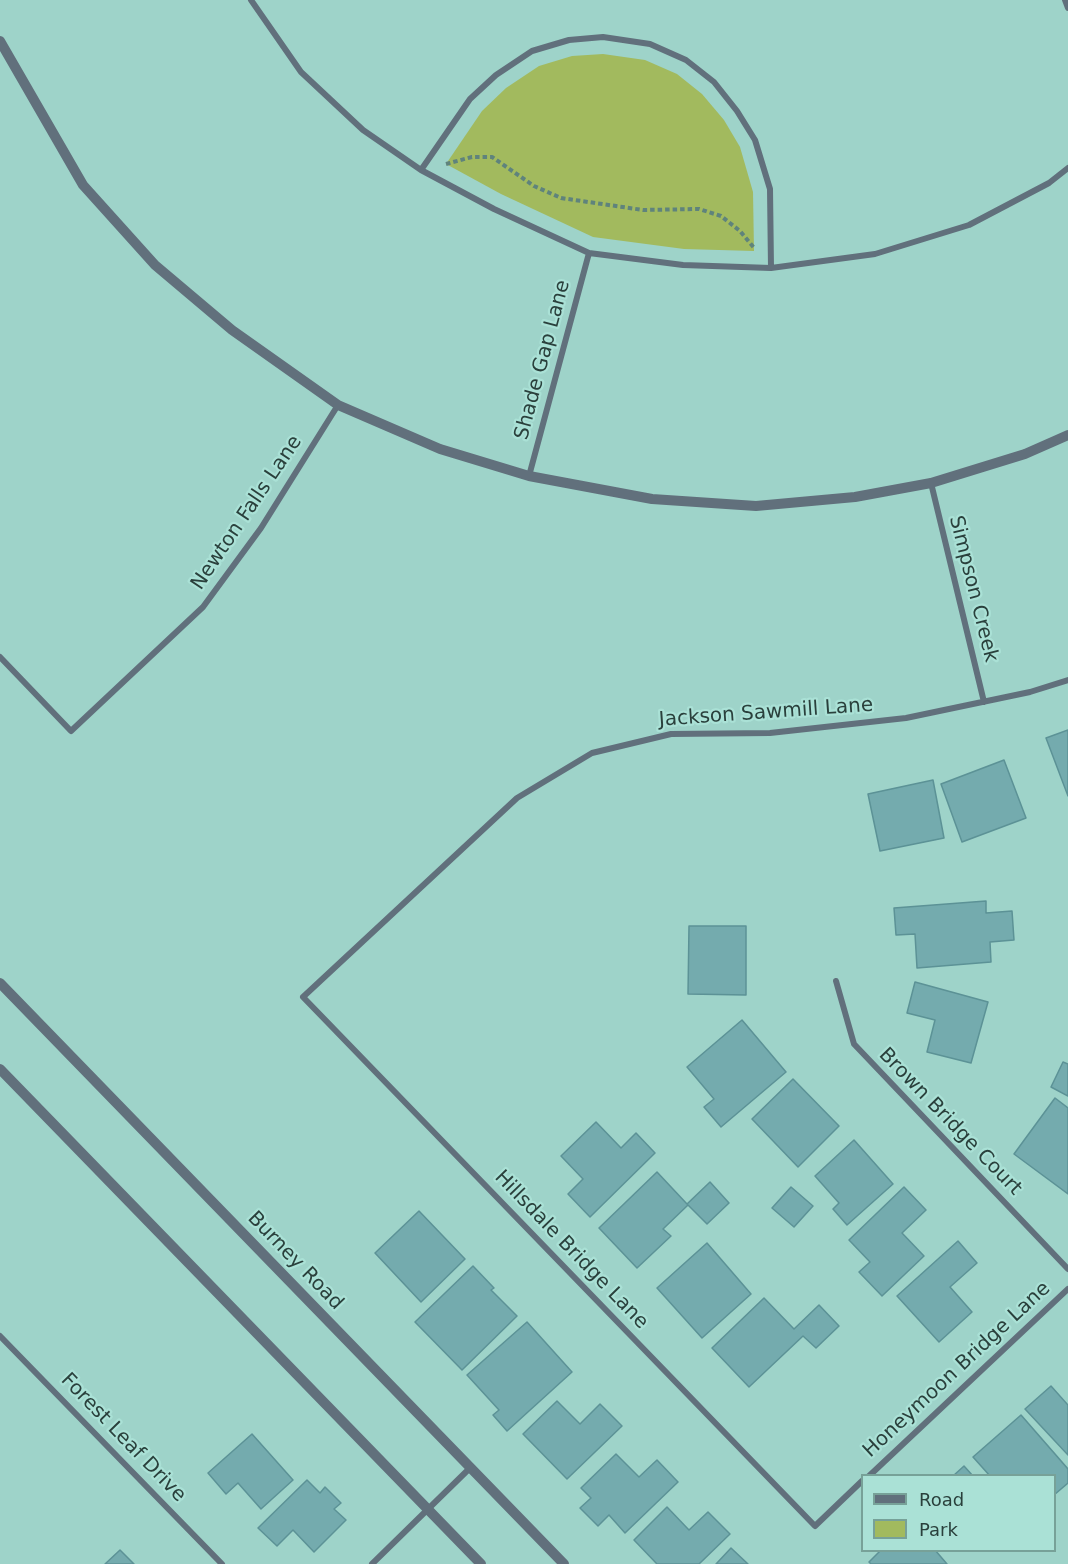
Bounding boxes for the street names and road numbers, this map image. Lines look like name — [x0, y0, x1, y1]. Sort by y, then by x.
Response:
street label: Shade Gap Lane — [510, 278, 576, 442]
street label: Newton Falls Lane — [186, 431, 308, 595]
street label: Simpson Creek — [943, 513, 1003, 665]
street label: Jackson Sawmill Lane — [658, 694, 874, 732]
street label: Brown Bridge Court — [873, 1043, 1027, 1201]
street label: Hillsdale Bridge Lane — [489, 1166, 653, 1334]
street label: Burney Road — [242, 1207, 348, 1315]
street label: Honeymoon Bridge Lane — [858, 1277, 1056, 1463]
street label: Forest Leaf Drive — [55, 1369, 191, 1507]

